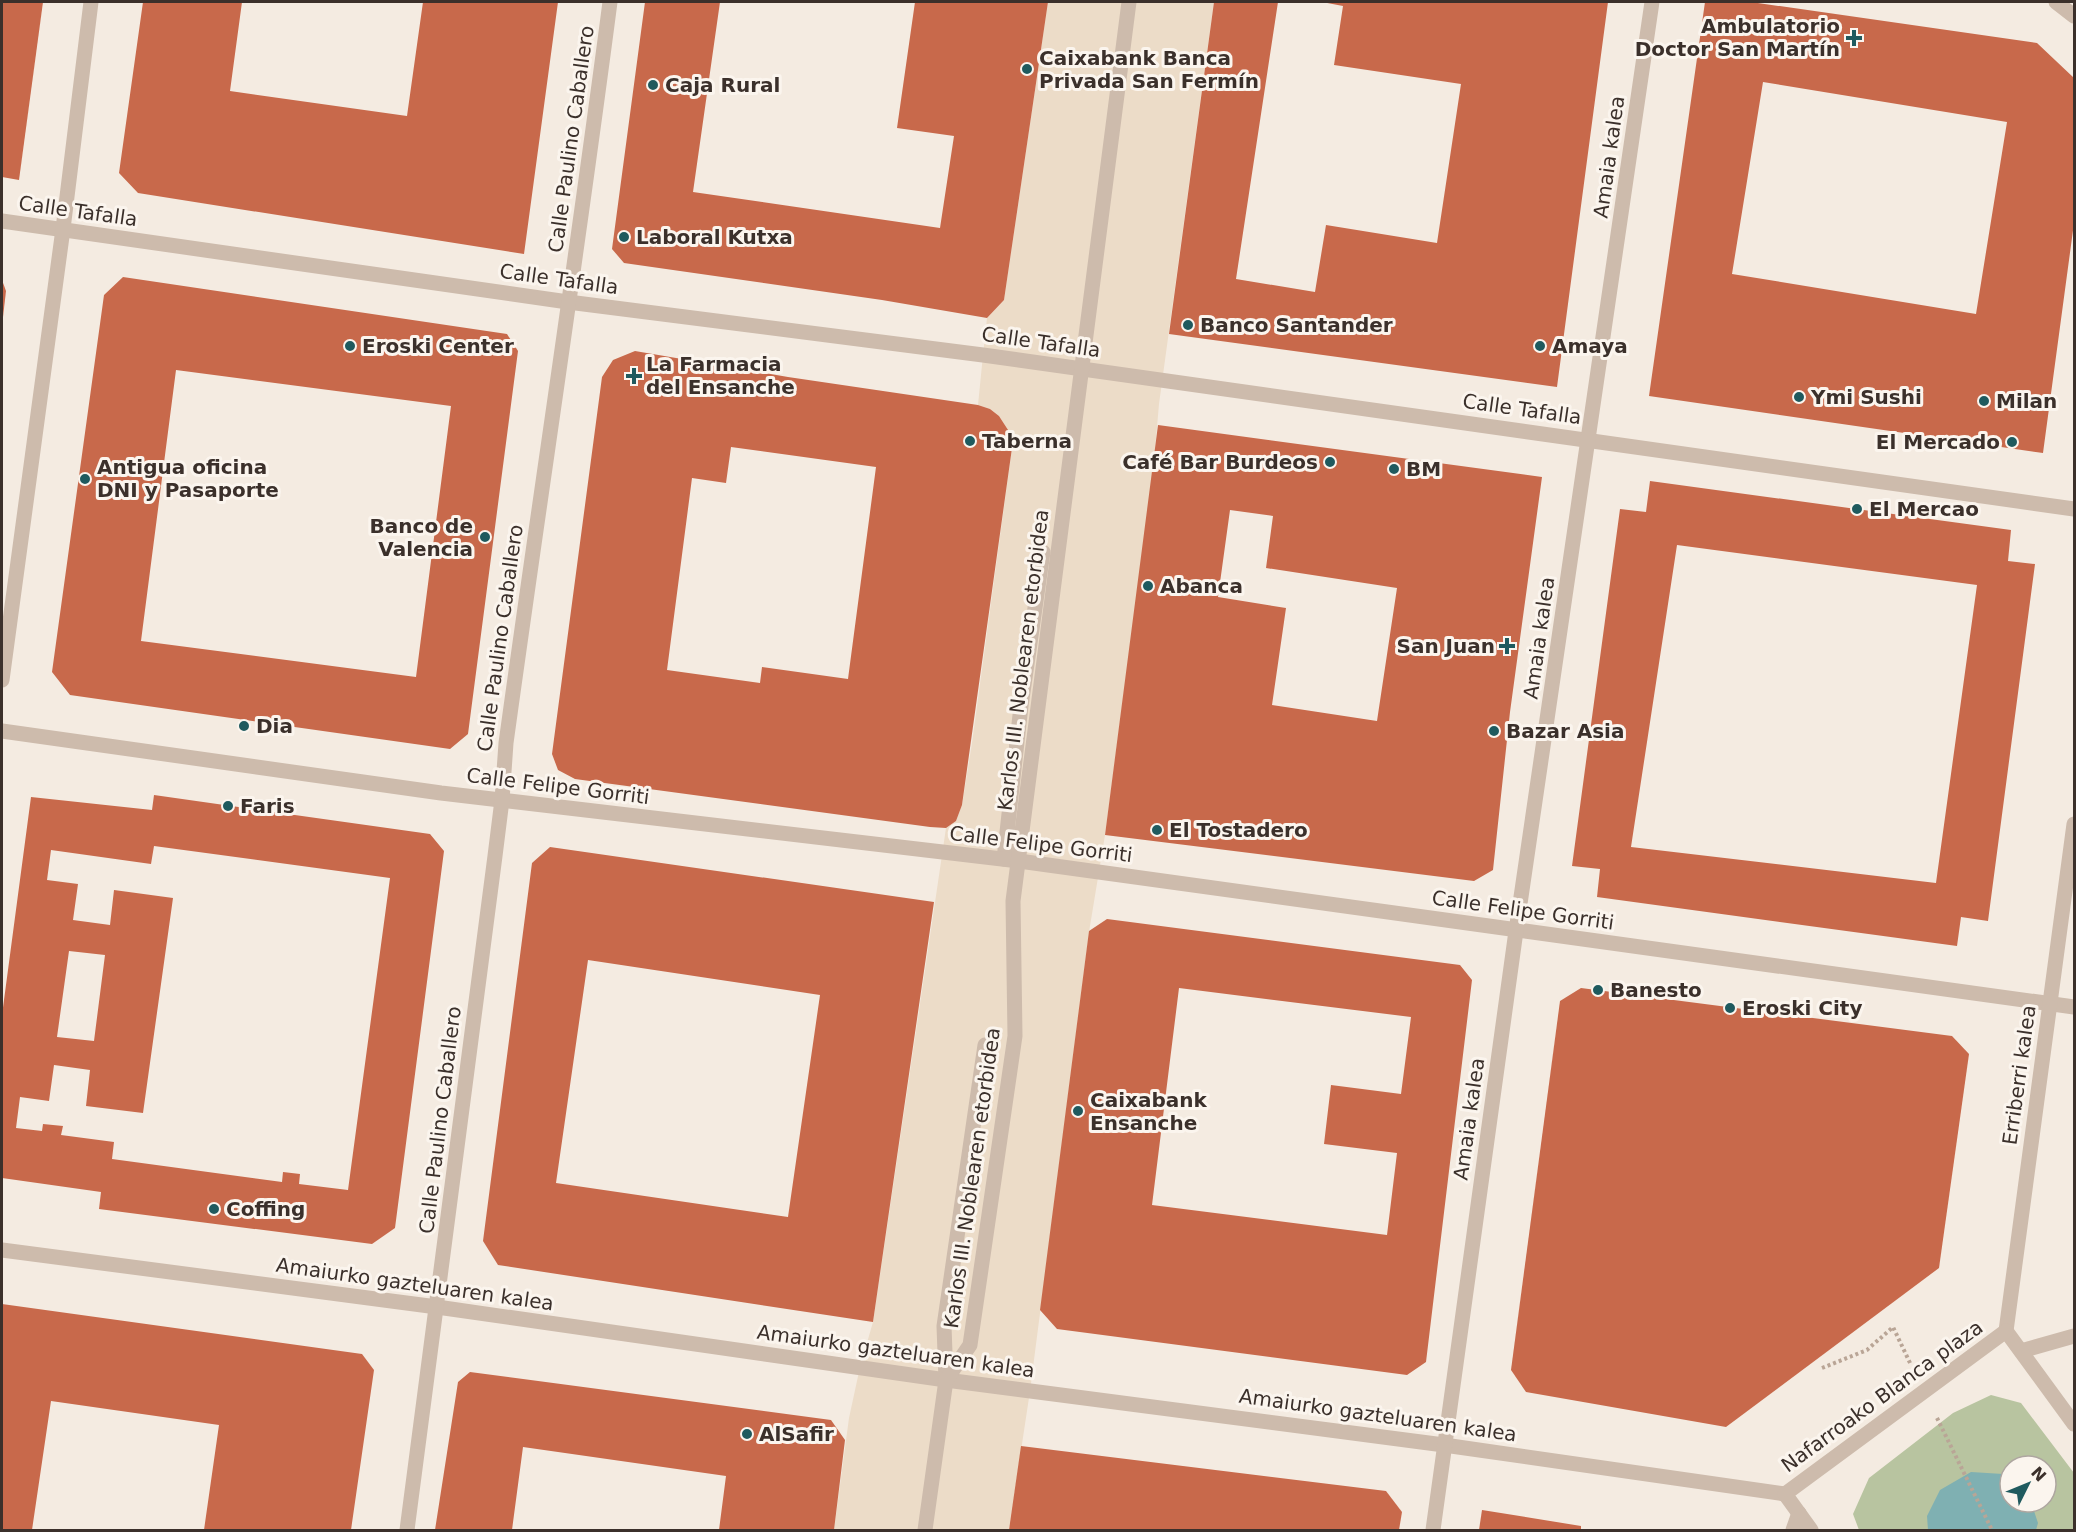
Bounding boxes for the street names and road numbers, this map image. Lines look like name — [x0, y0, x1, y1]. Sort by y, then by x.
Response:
street label: Calle Paulino Caballero — [543, 24, 599, 254]
street label: Amaia kalea — [1589, 94, 1629, 220]
street label: Calle Tafalla — [17, 191, 139, 231]
street label: Calle Tafalla — [498, 259, 620, 299]
street label: Calle Tafalla — [980, 322, 1102, 362]
street label: Calle Tafalla — [1461, 389, 1583, 429]
street label: Karlos III. Noblearen etorbidea — [993, 508, 1053, 812]
street label: Calle Paulino Caballero — [472, 523, 528, 753]
street label: Amaia kalea — [1519, 575, 1559, 701]
street label: Calle Felipe Gorriti — [465, 763, 651, 809]
street label: Calle Felipe Gorriti — [948, 821, 1134, 867]
street label: Calle Felipe Gorriti — [1430, 885, 1616, 935]
street label: Erriberri kalea — [1997, 1004, 2041, 1146]
street label: Calle Paulino Caballero — [414, 1005, 466, 1235]
street label: Karlos III. Noblearen etorbidea — [939, 1026, 1005, 1330]
street label: Amaia kalea — [1449, 1056, 1489, 1182]
street label: Amaiurko gazteluaren kalea — [275, 1253, 555, 1315]
street label: Nafarroako Blanca plaza — [1777, 1315, 1987, 1477]
street label: Amaiurko gazteluaren kalea — [756, 1320, 1036, 1382]
street label: Amaiurko gazteluaren kalea — [1238, 1384, 1518, 1446]

